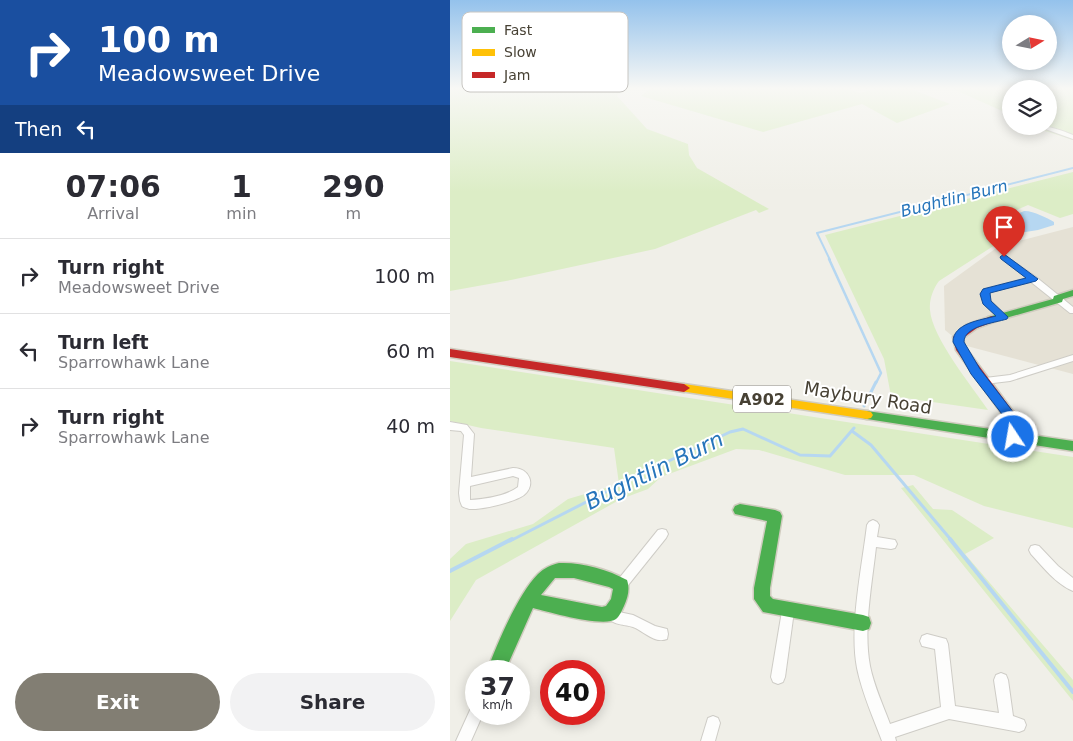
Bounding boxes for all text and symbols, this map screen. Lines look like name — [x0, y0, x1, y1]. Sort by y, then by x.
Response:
legend — [462, 12, 628, 92]
north arrow — [1002, 15, 1058, 70]
map controls — [1002, 15, 1057, 135]
icon: right — [15, 20, 80, 85]
text: 100 m — [98, 20, 220, 60]
text: Fast — [504, 22, 533, 38]
text: Slow — [504, 44, 537, 60]
text: Meadowsweet Drive — [98, 61, 320, 86]
text: Jam — [503, 67, 530, 83]
button: layers — [1002, 80, 1057, 135]
icon: left — [72, 115, 100, 143]
text: Then — [15, 118, 62, 140]
text: 07:06 — [65, 169, 161, 204]
text: 1 — [231, 169, 252, 204]
text: 290 — [322, 169, 385, 204]
water label: Bughtlin Burn — [899, 176, 1010, 221]
text: Arrival — [87, 204, 139, 223]
text: min — [226, 204, 257, 223]
text: m — [345, 204, 361, 223]
pin — [983, 206, 1025, 257]
icon: arrive — [990, 213, 1018, 241]
text: Turn right — [58, 256, 164, 278]
icon: right — [15, 262, 43, 290]
text: 100 m — [374, 265, 435, 287]
text: Meadowsweet Drive — [58, 278, 220, 297]
text: Turn left — [58, 331, 149, 353]
icon: left — [15, 337, 43, 365]
text: 60 m — [386, 340, 435, 362]
text: Sparrowhawk Lane — [58, 353, 210, 372]
street label: Maybury Road — [803, 377, 933, 418]
road number: A902 — [733, 386, 791, 412]
text: Turn right — [58, 406, 164, 428]
position arrow — [986, 410, 1038, 462]
icon: right — [15, 412, 43, 440]
text: 40 m — [386, 415, 435, 437]
water label: Bughtlin Burn — [581, 426, 727, 515]
text: Sparrowhawk Lane — [58, 428, 210, 447]
speed limit sign: 40 — [540, 660, 605, 725]
text: 37 — [480, 672, 515, 701]
button: Exit — [15, 673, 220, 731]
button: Share — [230, 673, 435, 731]
text: km/h — [482, 698, 513, 712]

